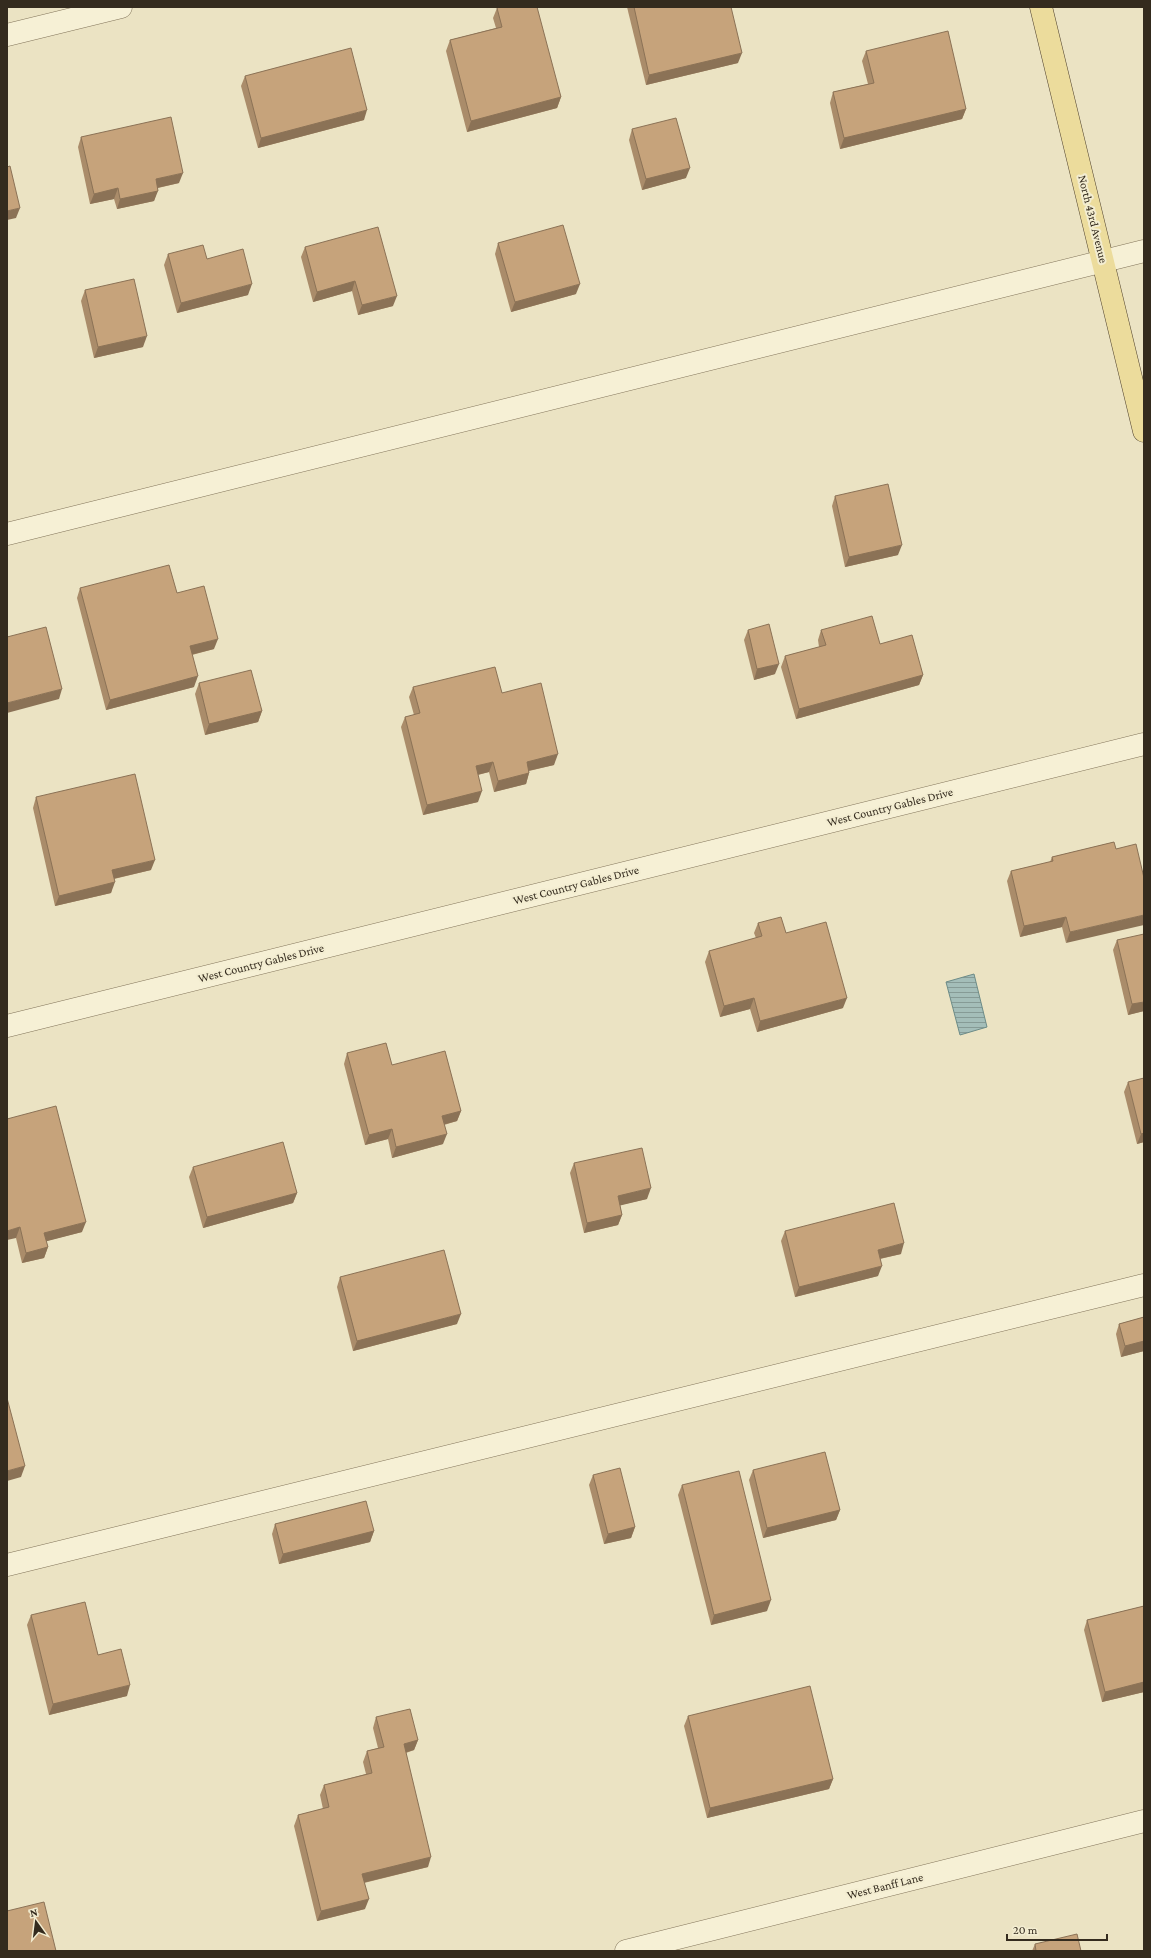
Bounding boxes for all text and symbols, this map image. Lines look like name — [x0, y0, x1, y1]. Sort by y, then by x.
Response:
street label: North 43rd Avenue — [1075, 173, 1111, 265]
street label: West Country Gables Drive — [826, 785, 954, 829]
street label: West Country Gables Drive — [512, 863, 640, 907]
street label: West Country Gables Drive — [197, 941, 325, 985]
street label: West Banff Lane — [846, 1870, 924, 1902]
north arrow — [16, 1902, 56, 1942]
text: N — [28, 1905, 39, 1919]
scale bar — [1007, 1916, 1107, 1942]
text: 20 m — [1013, 1923, 1038, 1937]

